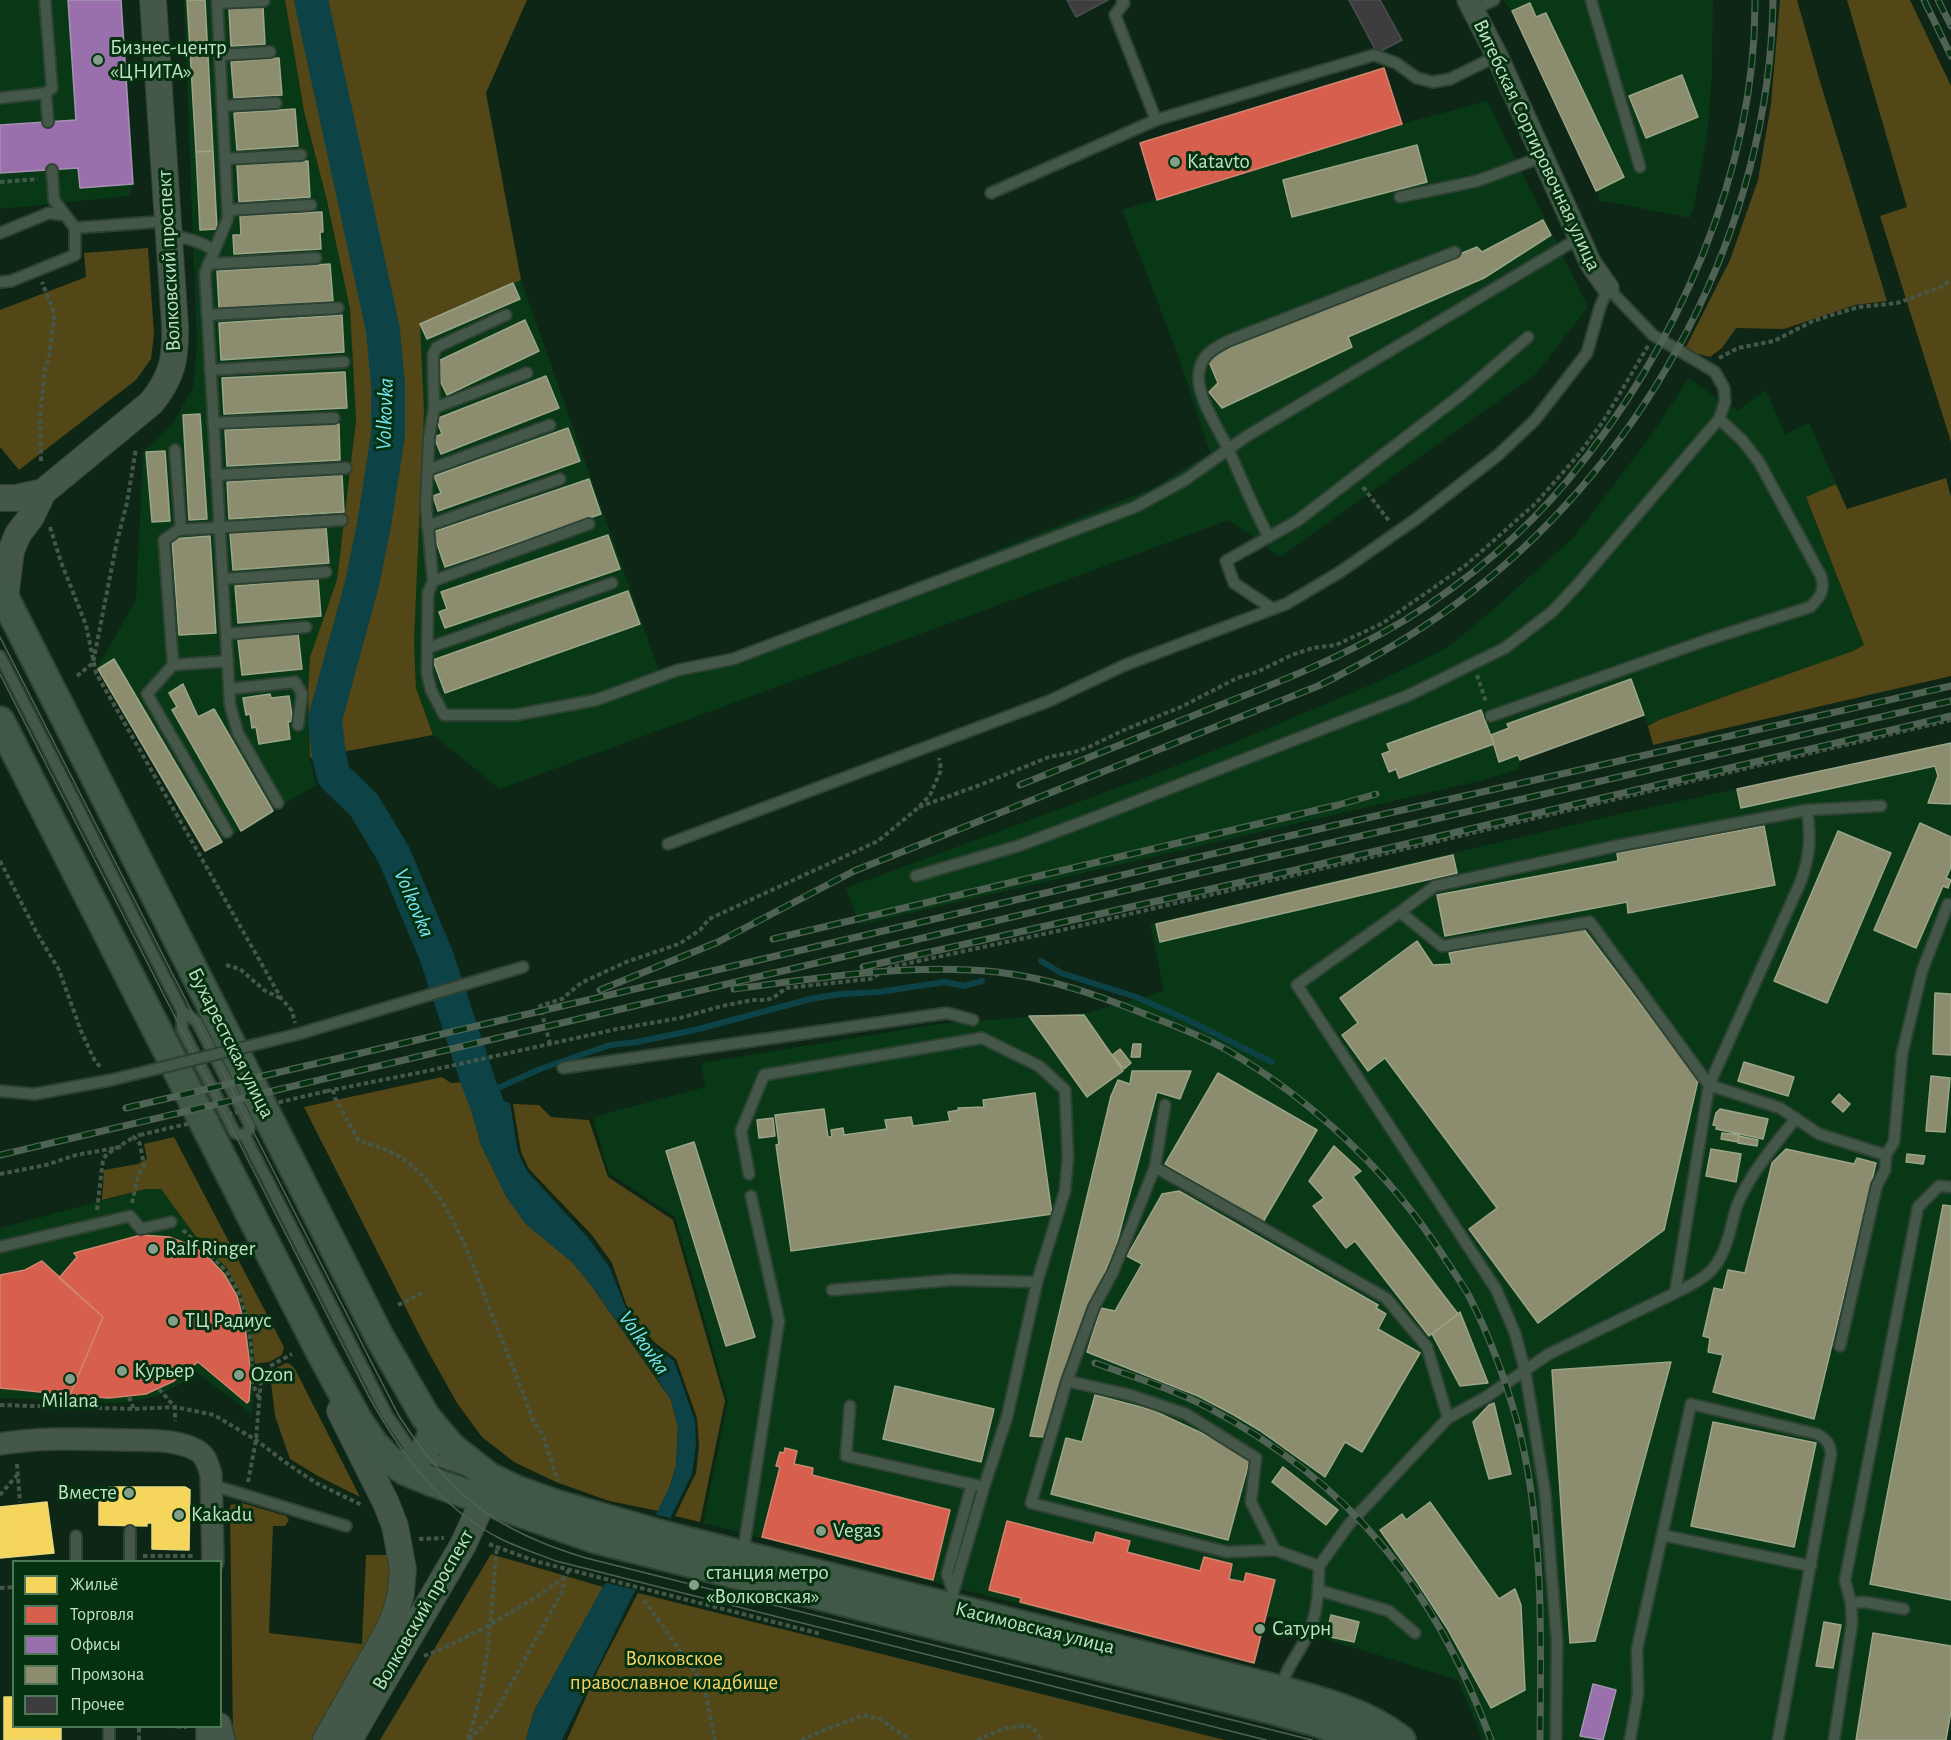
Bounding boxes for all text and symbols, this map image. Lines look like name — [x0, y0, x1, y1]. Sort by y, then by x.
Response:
street label: Витебская Сортировочная улица — [1468, 15, 1606, 275]
place label: Бизнес-центр «ЦНИТА» — [110, 35, 227, 85]
marker: Бизнес-центр «ЦНИТА» — [91, 53, 105, 67]
place label: Katavto — [1187, 149, 1250, 175]
marker: Katavto — [1168, 155, 1182, 169]
street label: Волковский проспект — [152, 170, 186, 352]
water label: Volkovka — [371, 377, 399, 451]
water label: Volkovka — [388, 865, 440, 941]
street label: Бухарестская улица — [182, 963, 280, 1123]
place label: Ralf Ringer — [165, 1236, 255, 1262]
marker: Ralf Ringer — [146, 1242, 160, 1256]
water label: Volkovka — [612, 1306, 676, 1380]
place label: ТЦ Радиус — [185, 1308, 272, 1334]
marker: ТЦ Радиус — [166, 1314, 180, 1328]
place label: Курьер — [134, 1358, 194, 1384]
place label: Ozon — [251, 1362, 294, 1388]
marker: Курьер — [115, 1364, 129, 1378]
marker: Ozon — [232, 1368, 246, 1382]
marker: Milana — [63, 1372, 77, 1386]
place label: Milana — [42, 1388, 98, 1414]
place label: Вместе — [57, 1480, 117, 1506]
marker: Вместе — [122, 1486, 136, 1500]
place label: Kakadu — [191, 1502, 252, 1528]
marker: Kakadu — [172, 1508, 186, 1522]
place label: Vegas — [833, 1518, 881, 1544]
marker: Vegas — [814, 1524, 828, 1538]
street label: Волковский проспект — [367, 1525, 479, 1695]
legend — [12, 1560, 222, 1728]
place label: станция метро «Волковская» — [706, 1560, 829, 1610]
text: Жильё — [70, 1576, 118, 1594]
marker: станция метро «Волковская» — [687, 1578, 701, 1592]
street label: Касимовская улица — [953, 1596, 1117, 1660]
text: Торговля — [70, 1606, 134, 1624]
place label: Сатурн — [1272, 1616, 1331, 1642]
marker: Сатурн — [1253, 1622, 1267, 1636]
text: Офисы — [70, 1636, 121, 1654]
park label: Волковское православное кладбище — [570, 1646, 778, 1696]
text: Промзона — [70, 1666, 144, 1684]
text: Прочее — [70, 1696, 125, 1714]

